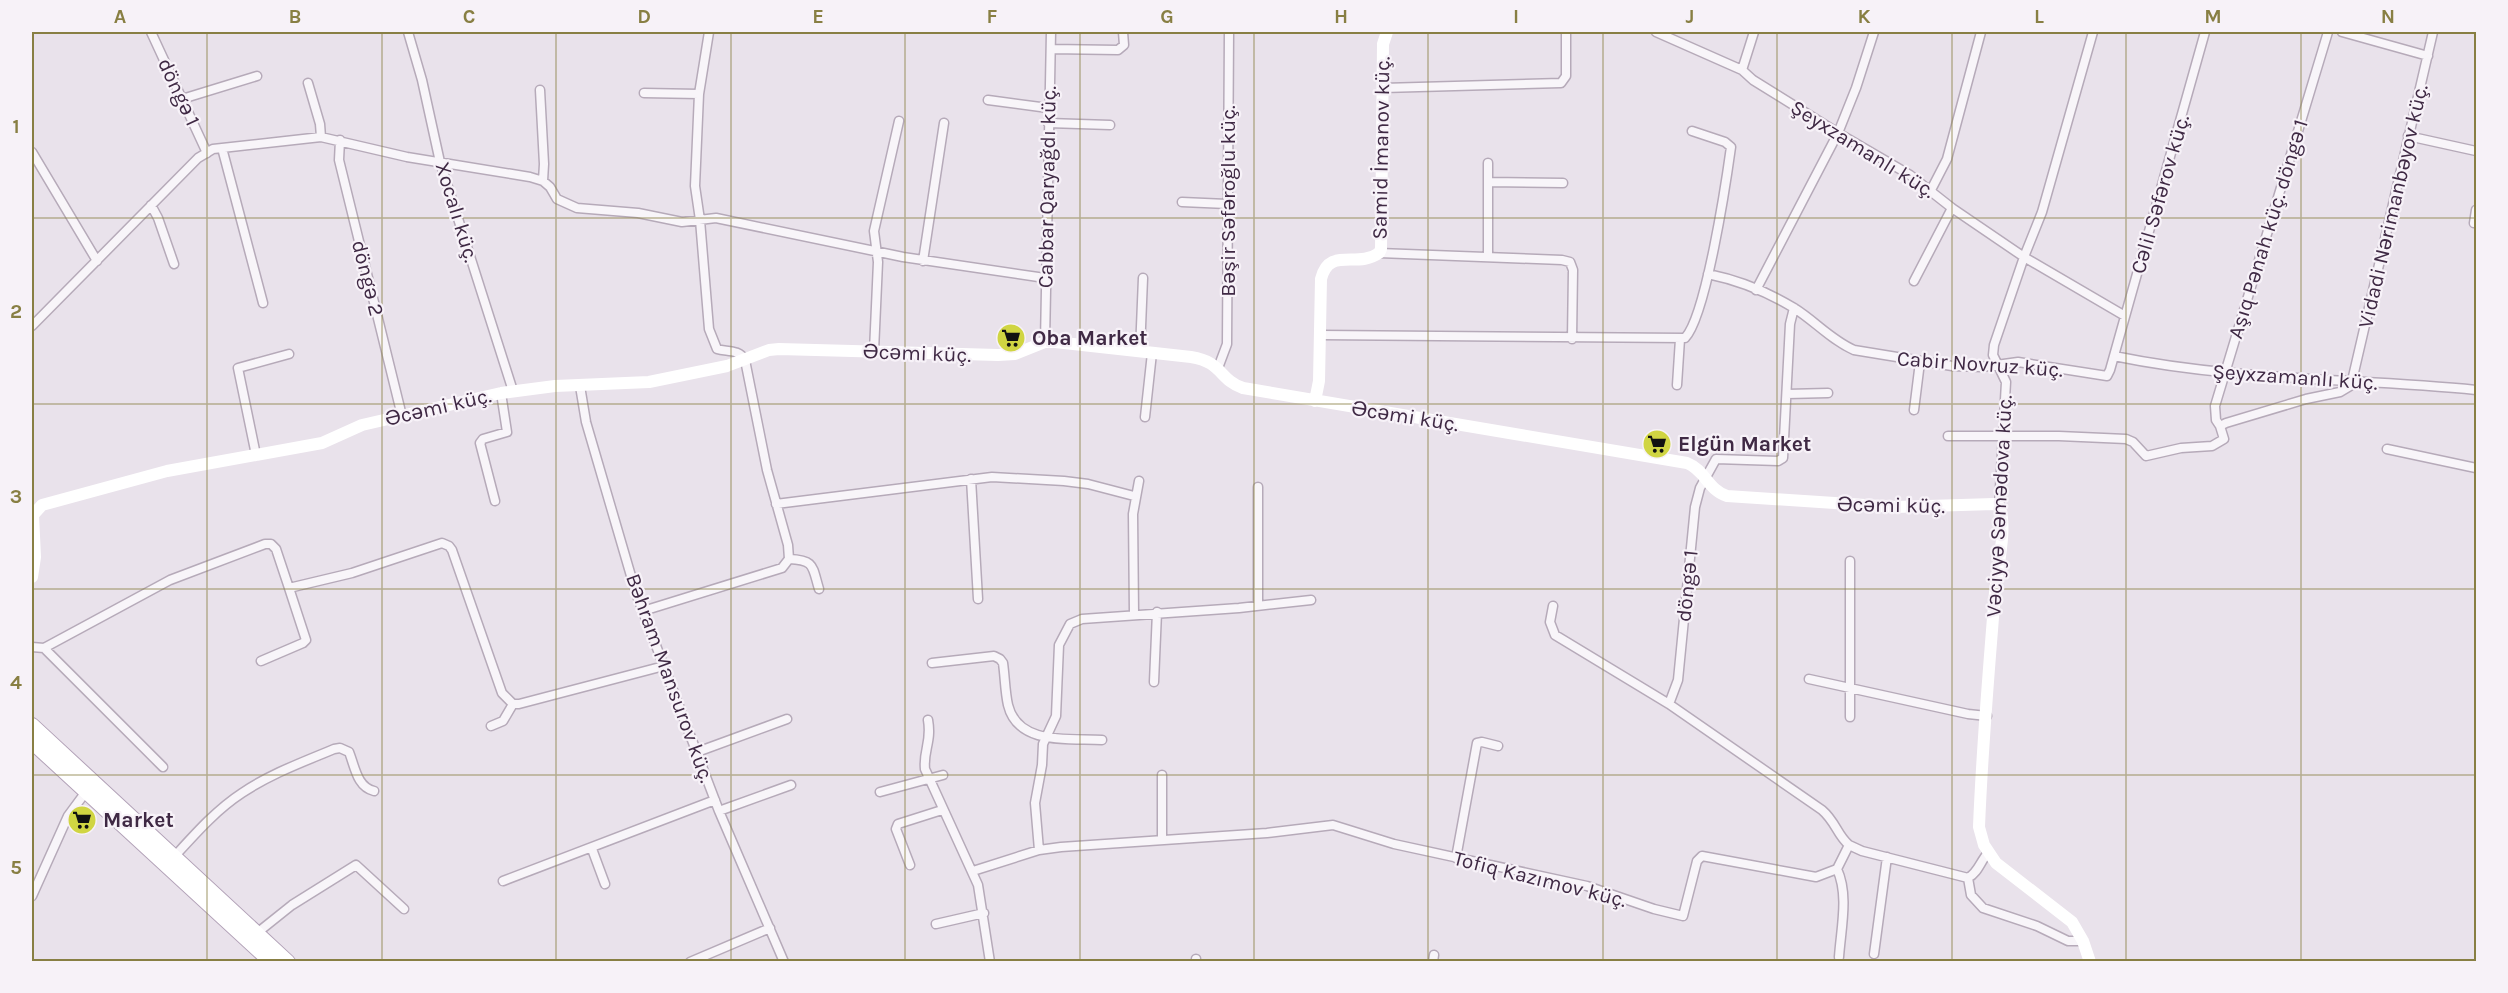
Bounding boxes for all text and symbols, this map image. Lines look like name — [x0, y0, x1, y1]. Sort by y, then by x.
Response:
text: A — [114, 5, 127, 28]
text: B — [289, 5, 301, 28]
text: C — [463, 5, 475, 28]
text: D — [637, 5, 651, 28]
text: E — [812, 5, 824, 28]
text: F — [987, 5, 998, 28]
text: G — [1160, 5, 1174, 28]
text: H — [1334, 5, 1348, 28]
text: I — [1513, 5, 1519, 28]
text: J — [1686, 5, 1694, 28]
text: K — [1857, 5, 1871, 28]
text: L — [2034, 5, 2044, 28]
text: M — [2204, 5, 2222, 28]
text: N — [2381, 5, 2395, 28]
street label: döngə 1 — [153, 54, 205, 130]
street label: Samid İmanov küç. — [1367, 56, 1395, 240]
street label: Vidadi Nərimanbəyov küç. — [2353, 81, 2433, 330]
street label: Cabbar Qaryağdı küç. — [1033, 85, 1061, 288]
street label: Şeyxzamanlı küç. — [1786, 95, 1940, 203]
street label: Bəşir Səfəroğlu küç. — [1216, 105, 1240, 297]
street label: Cəlil Səfərov küç. — [2126, 111, 2194, 276]
text: 1 — [12, 115, 20, 138]
street label: Aşıq Pənah küç. döngə 1 — [2223, 116, 2313, 342]
street label: Xocalı küç. — [430, 159, 484, 265]
street label: döngə 2 — [347, 238, 389, 318]
text: 2 — [10, 300, 22, 323]
supermarket icon: Oba Market — [995, 322, 1027, 354]
place label: Oba Market — [1032, 326, 1148, 350]
street label: Əcəmi küç. — [862, 339, 972, 367]
street label: Cabir Novruz küç. — [1896, 346, 2064, 382]
street label: Şeyxzamanlı küç. — [2212, 359, 2379, 395]
street label: Əcəmi küç. — [383, 383, 494, 431]
street label: Vəciyyə Səmədova küç. — [1981, 394, 2017, 618]
street label: Əcəmi küç. — [1350, 396, 1461, 436]
supermarket icon: Elgün Market — [1641, 428, 1673, 460]
place label: Elgün Market — [1678, 432, 1811, 456]
text: 3 — [10, 485, 22, 508]
street label: Əcəmi küç. — [1837, 492, 1946, 518]
street label: döngə 1 — [1671, 549, 1703, 623]
street label: Bəhram Mansurov küç. — [621, 570, 719, 786]
text: 4 — [10, 671, 22, 694]
supermarket icon: Market — [66, 804, 98, 836]
place label: Market — [103, 808, 174, 832]
street label: Tofiq Kazımov küç. — [1451, 846, 1629, 912]
text: 5 — [10, 856, 22, 879]

